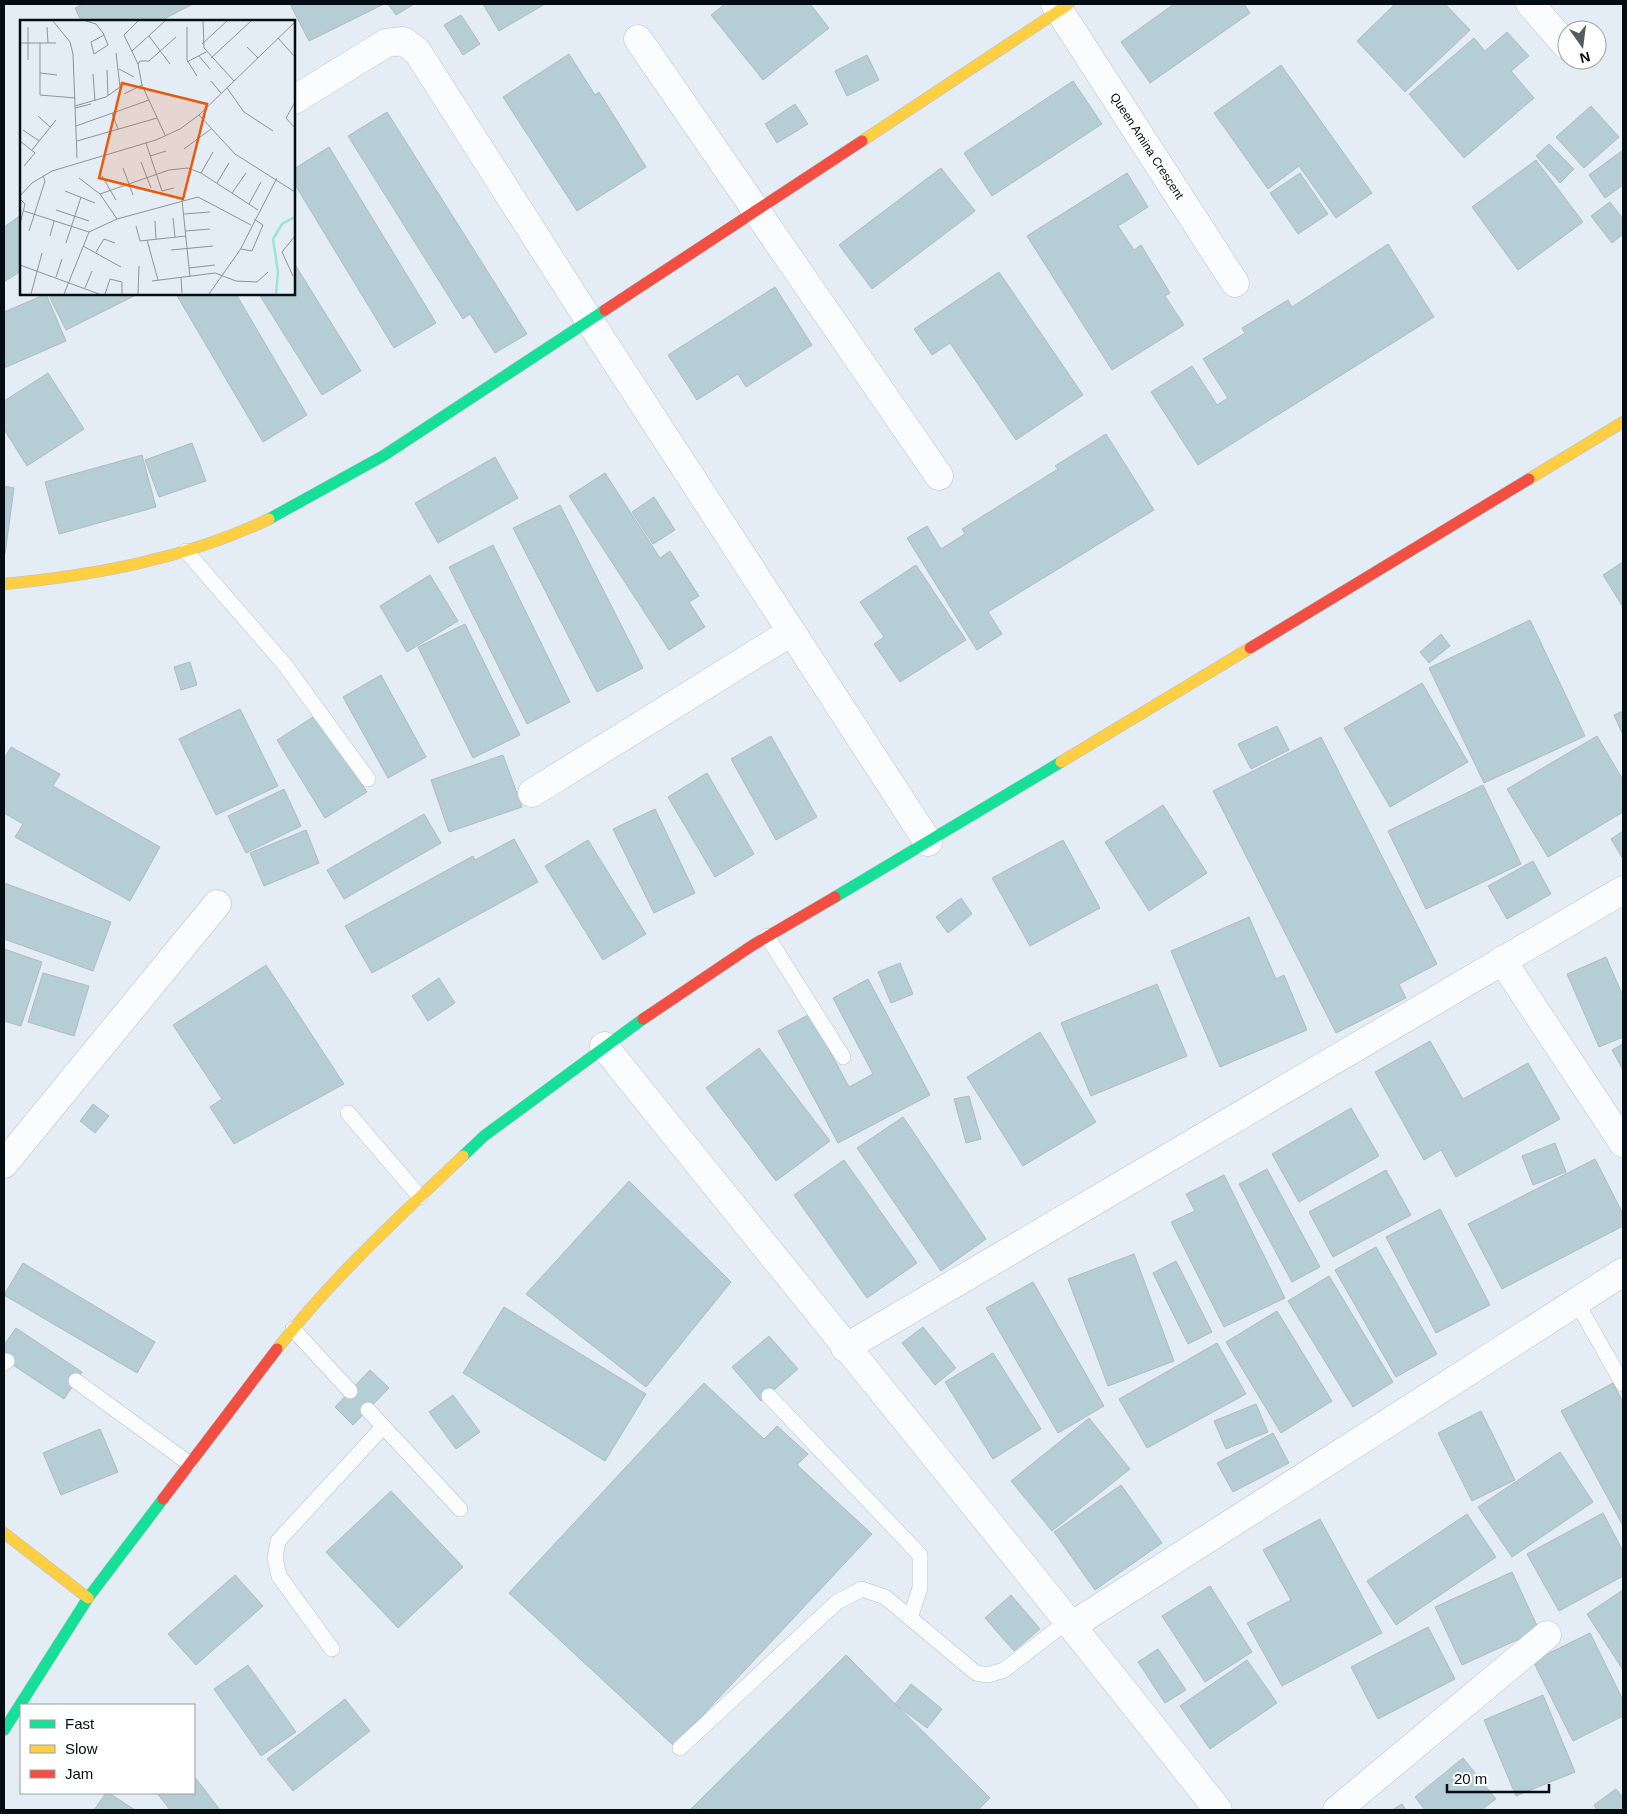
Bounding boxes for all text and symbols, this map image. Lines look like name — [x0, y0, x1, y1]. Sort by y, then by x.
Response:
inset map — [20, 20, 295, 295]
north arrow — [1557, 20, 1607, 70]
text: N — [1578, 49, 1592, 67]
street label: Queen Amina Crescent — [1107, 90, 1187, 202]
legend — [20, 1704, 195, 1794]
text: Fast — [65, 1715, 95, 1732]
text: Slow — [65, 1740, 98, 1757]
scale bar — [1447, 1762, 1550, 1794]
text: Jam — [65, 1765, 93, 1782]
text: 20 m — [1454, 1770, 1487, 1787]

